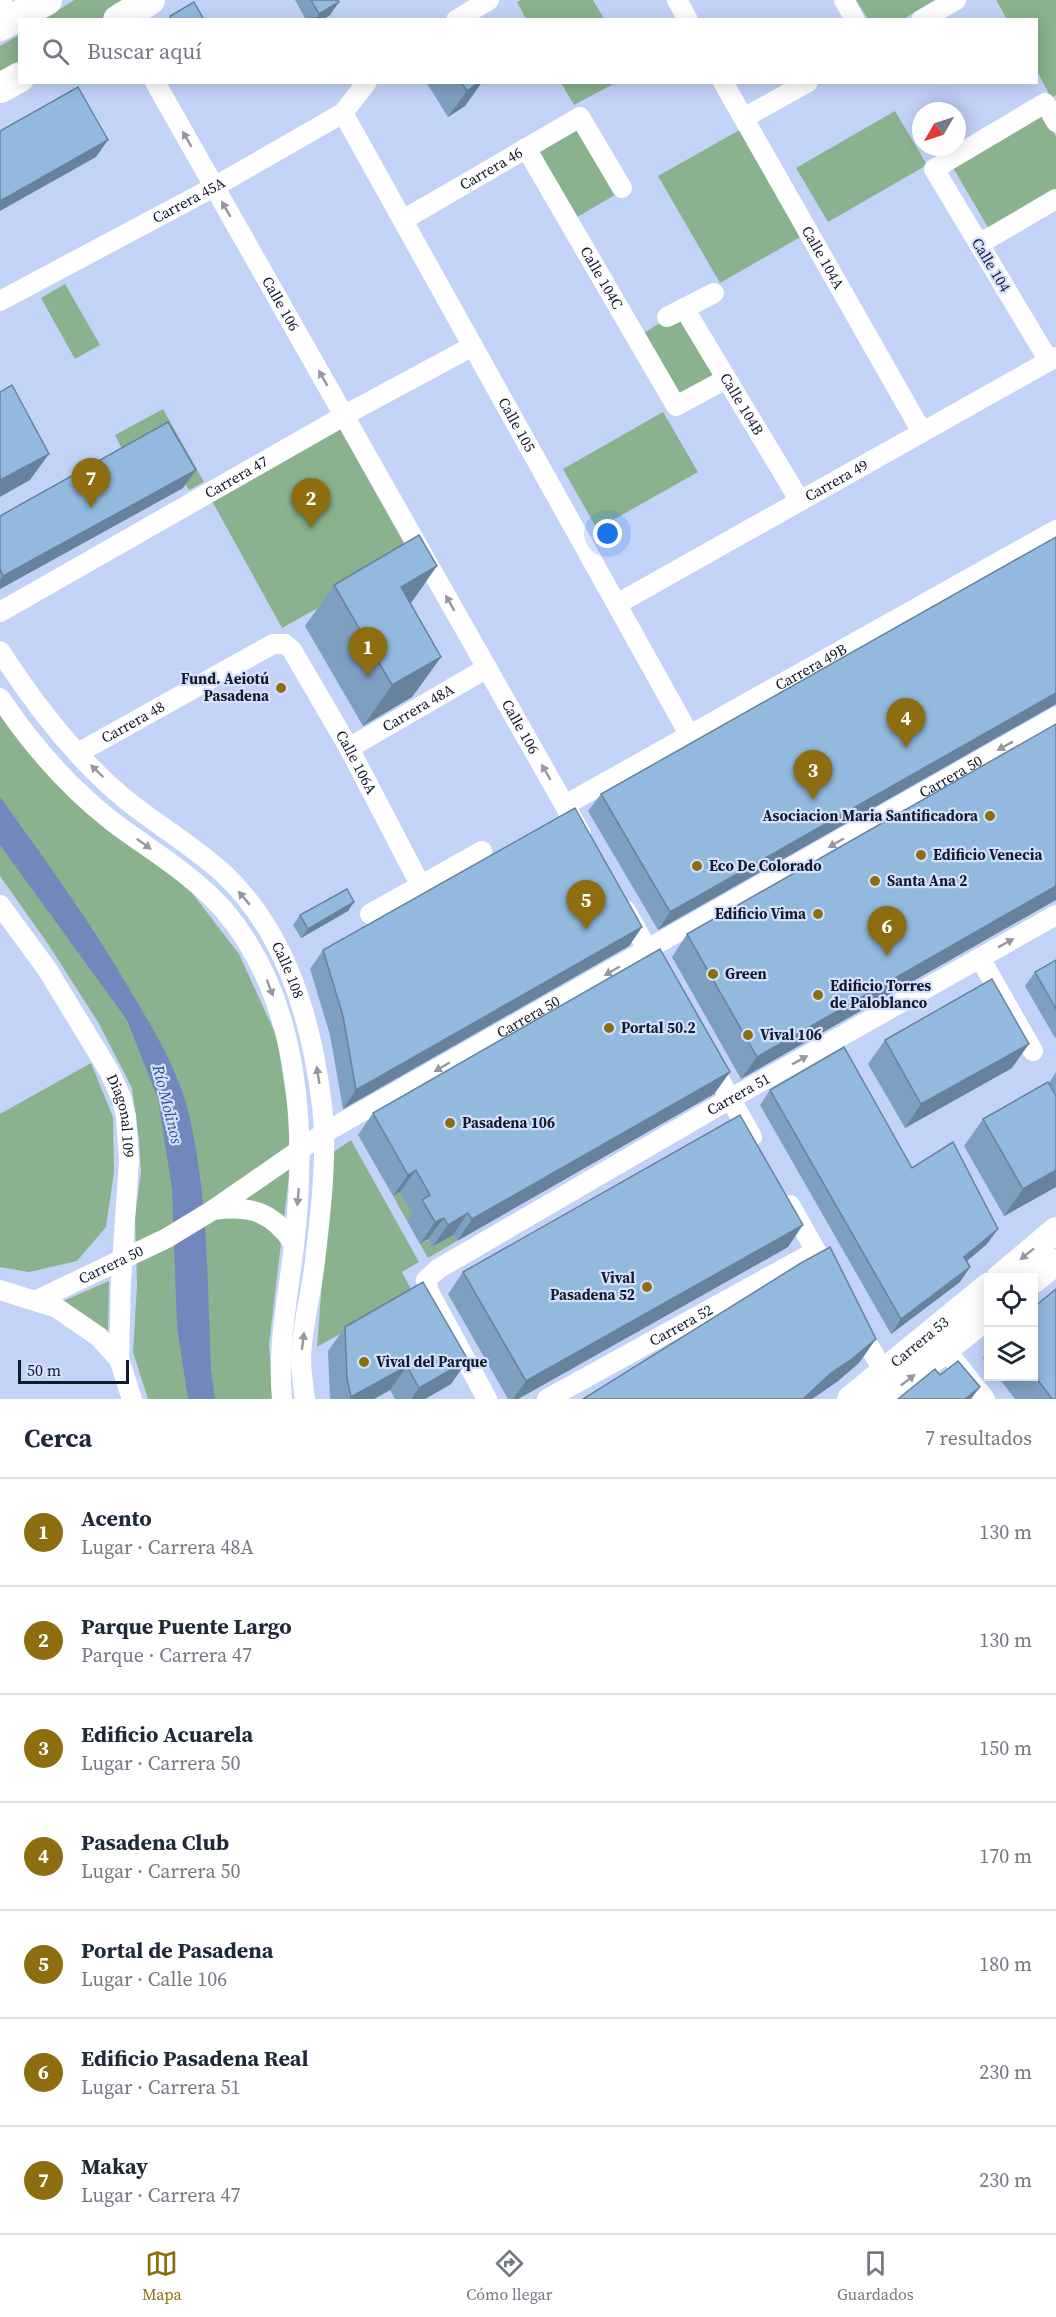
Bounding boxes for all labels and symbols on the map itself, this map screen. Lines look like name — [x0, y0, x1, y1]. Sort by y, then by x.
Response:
north arrow — [912, 102, 966, 156]
one-way arrow — [182, 130, 192, 147]
street label: Carrera 46 — [456, 142, 526, 195]
street label: Carrera 45A — [149, 172, 229, 228]
one-way arrow — [221, 200, 231, 217]
street label: Calle 104A — [797, 222, 850, 293]
street label: Calle 104 — [967, 234, 1016, 296]
street label: Calle 104C — [575, 242, 628, 313]
street label: Calle 106 — [257, 272, 305, 335]
street label: Calle 104B — [715, 369, 769, 439]
one-way arrow — [317, 370, 328, 386]
street label: Calle 105 — [493, 393, 541, 456]
street label: Carrera 47 — [201, 450, 271, 503]
street label: Carrera 49 — [801, 454, 872, 506]
pin: 7 — [72, 458, 110, 508]
pin: 2 — [292, 478, 330, 528]
your location — [593, 519, 622, 548]
one-way arrow — [445, 594, 455, 611]
pin: 1 — [348, 628, 388, 677]
street label: Carrera 49B — [771, 638, 850, 695]
place label: Fund. Aeiotú Pasadena — [181, 668, 270, 706]
street label: Carrera 48A — [378, 678, 458, 736]
marker: Fund. Aeiotú Pasadena — [274, 681, 288, 695]
street label: Calle 106 — [497, 695, 545, 758]
street label: Carrera 48 — [97, 696, 168, 748]
pin: 4 — [886, 698, 926, 748]
street label: Calle 106A — [331, 726, 382, 798]
one-way arrow — [996, 741, 1013, 751]
pin: 3 — [794, 750, 832, 800]
street label: Carrera 50 — [915, 750, 986, 803]
one-way arrow — [541, 764, 552, 780]
one-way arrow — [90, 765, 104, 779]
place label: Asociacion Maria Santificadora — [762, 805, 979, 826]
marker: Asociacion Maria Santificadora — [983, 809, 997, 823]
one-way arrow — [135, 838, 151, 850]
one-way arrow — [827, 838, 844, 848]
place label: Edificio Venecia — [933, 844, 1044, 865]
marker: Edificio Venecia — [914, 848, 928, 862]
place label: Eco De Colorado — [709, 855, 822, 876]
marker: Eco De Colorado — [690, 859, 704, 873]
place label: Santa Ana 2 — [887, 870, 967, 891]
marker: Santa Ana 2 — [868, 874, 882, 888]
pin: 5 — [566, 880, 606, 930]
one-way arrow — [238, 891, 251, 906]
place label: Edificio Vima — [715, 903, 807, 924]
pin: 6 — [868, 906, 906, 956]
marker: Edificio Vima — [811, 907, 825, 921]
street label: Calle 108 — [267, 938, 309, 1001]
one-way arrow — [998, 938, 1015, 948]
place label: Green — [725, 963, 767, 984]
one-way arrow — [603, 966, 620, 976]
marker: Green — [706, 967, 720, 981]
place label: Edificio Torres de Paloblanco — [830, 975, 931, 1013]
one-way arrow — [265, 979, 275, 997]
marker: Edificio Torres de Paloblanco — [811, 988, 825, 1002]
street label: Carrera 50 — [493, 990, 564, 1043]
place label: Portal 50.2 — [621, 1017, 696, 1038]
marker: Portal 50.2 — [602, 1021, 616, 1035]
place label: Vival 106 — [760, 1024, 822, 1045]
marker: Vival 106 — [741, 1028, 755, 1042]
one-way arrow — [792, 1055, 809, 1065]
water label: Río Molinos — [147, 1061, 188, 1146]
one-way arrow — [433, 1062, 450, 1072]
one-way arrow — [313, 1066, 322, 1085]
street label: Carrera 51 — [703, 1068, 774, 1120]
street label: Diagonal 109 — [102, 1070, 140, 1158]
place label: Pasadena 106 — [462, 1112, 555, 1133]
marker: Pasadena 106 — [443, 1116, 457, 1130]
one-way arrow — [293, 1188, 303, 1207]
street label: Carrera 50 — [75, 1240, 147, 1289]
one-way arrow — [1019, 1247, 1035, 1260]
place label: Vival Pasadena 52 — [550, 1267, 635, 1305]
marker: Vival Pasadena 52 — [640, 1280, 654, 1294]
street label: Carrera 52 — [645, 1299, 716, 1351]
street label: Carrera 53 — [886, 1311, 953, 1372]
one-way arrow — [298, 1331, 308, 1350]
place label: Vival del Parque — [376, 1351, 487, 1372]
marker: Vival del Parque — [357, 1355, 371, 1369]
scale bar — [18, 1357, 129, 1384]
one-way arrow — [900, 1373, 916, 1386]

